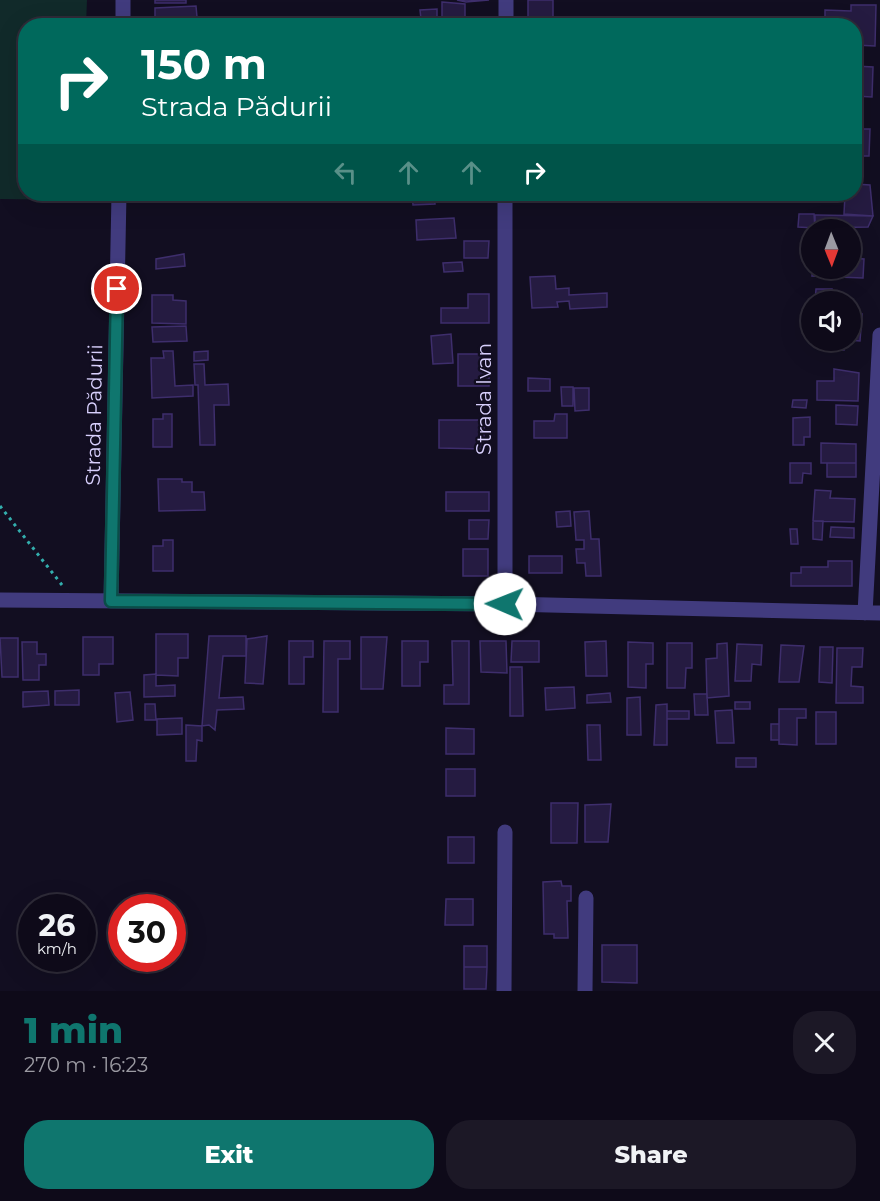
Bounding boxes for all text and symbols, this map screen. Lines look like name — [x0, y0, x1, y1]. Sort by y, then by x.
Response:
text: 150 m — [141, 38, 267, 90]
icon: right — [42, 42, 120, 120]
text: Strada Pădurii — [141, 90, 332, 123]
icon: left — [329, 156, 362, 189]
icon: ahead — [392, 156, 425, 189]
icon: ahead — [455, 156, 488, 189]
icon: right — [518, 156, 551, 189]
north arrow — [801, 219, 861, 279]
map controls — [801, 219, 861, 351]
pin — [91, 263, 142, 314]
icon: arrive — [100, 272, 133, 305]
button: sound — [801, 291, 861, 351]
street label: Strada Ivan — [472, 343, 496, 455]
street label: Strada Pădurii — [81, 344, 107, 486]
position arrow — [473, 572, 537, 636]
speed limit sign: 30 — [108, 894, 186, 972]
text: 26 — [39, 907, 75, 944]
text: km/h — [37, 939, 77, 958]
text: 1 min — [24, 1008, 123, 1052]
button: close — [793, 1011, 856, 1074]
text: 270 m · 16:23 — [24, 1053, 148, 1077]
button: Exit — [24, 1120, 434, 1189]
button: Share — [446, 1120, 856, 1189]

